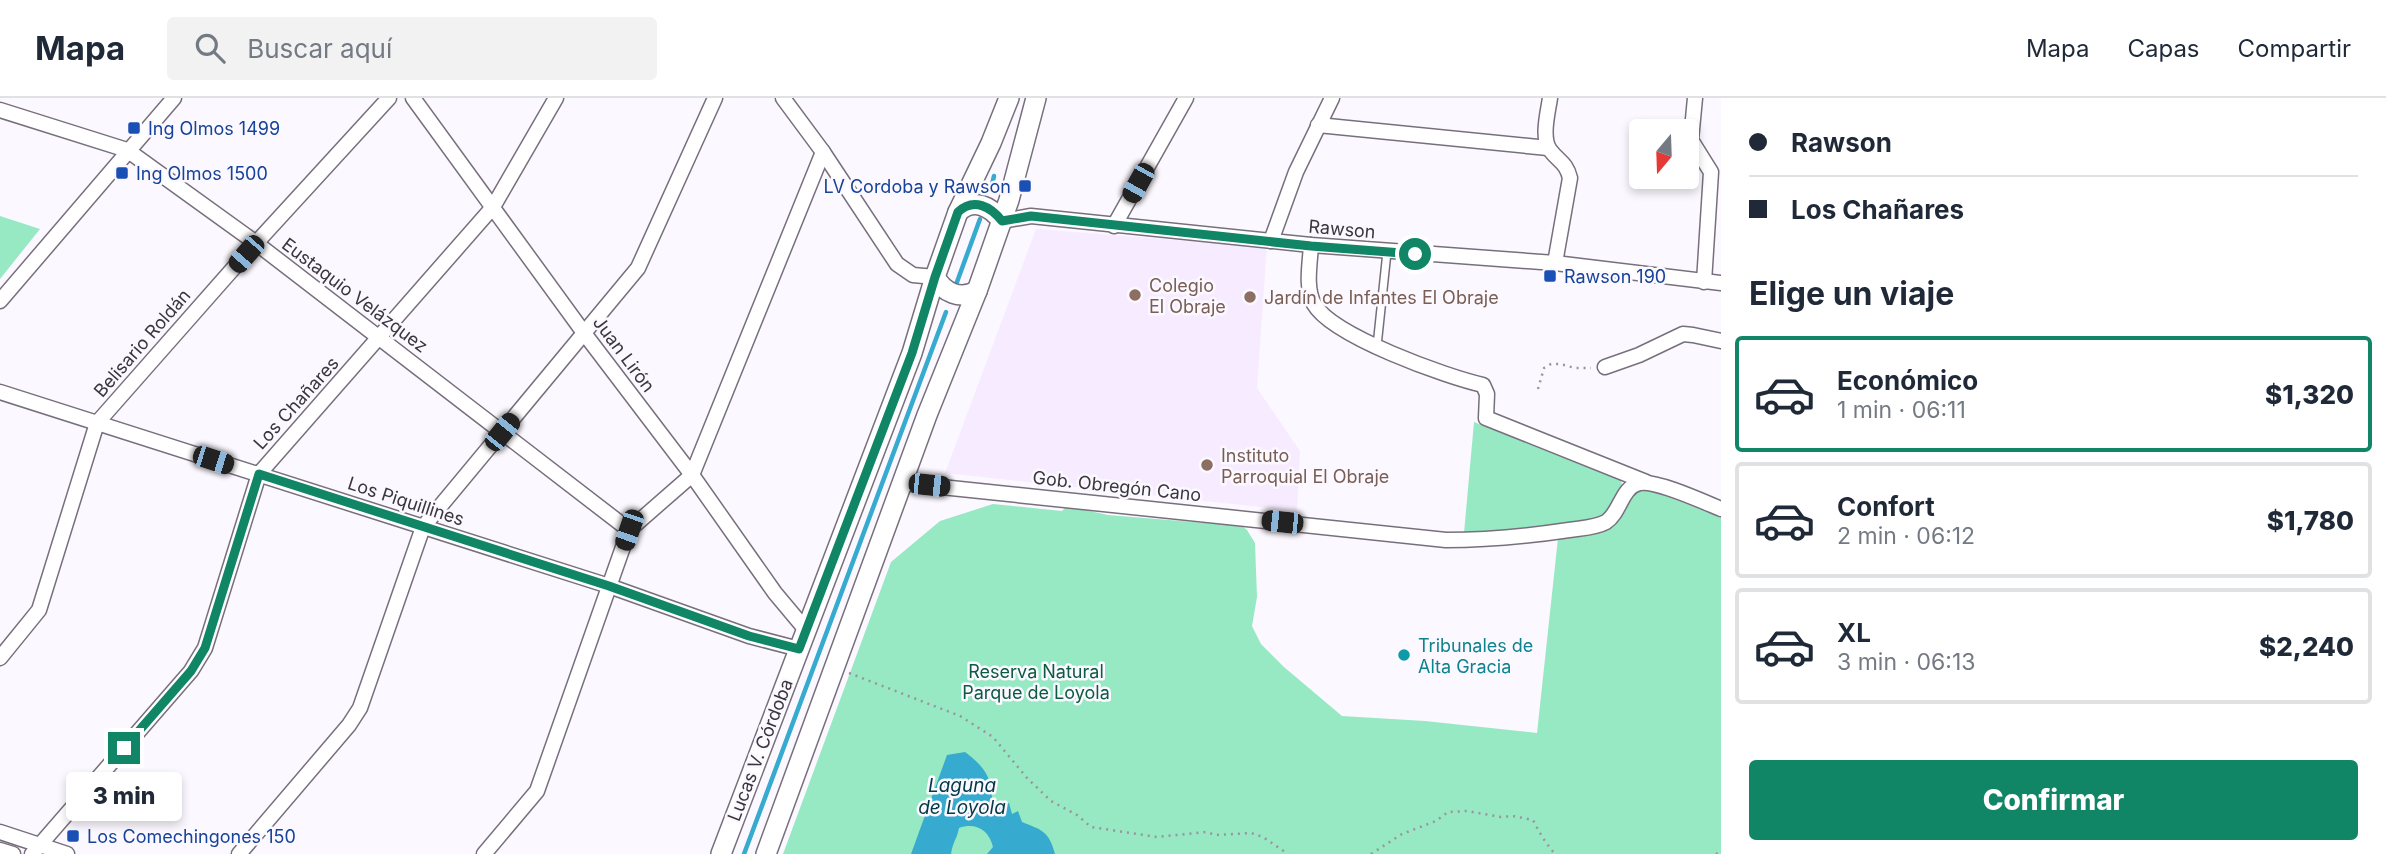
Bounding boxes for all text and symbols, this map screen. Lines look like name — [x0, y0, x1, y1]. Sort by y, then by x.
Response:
search box — [167, 17, 657, 80]
text: Mapa — [35, 28, 125, 68]
icon: search — [191, 29, 229, 67]
text: Buscar aquí — [247, 33, 392, 64]
text: Mapa — [2026, 34, 2089, 63]
text: Capas — [2127, 34, 2200, 63]
text: Compartir — [2238, 34, 2351, 63]
place label: Ing Olmos 1499 — [148, 118, 280, 139]
north arrow — [1629, 119, 1699, 189]
map controls — [1629, 119, 1699, 189]
marker: Ing Olmos 1499 — [126, 120, 142, 136]
text: Rawson — [1791, 127, 1892, 158]
car — [1119, 160, 1158, 206]
place label: Ing Olmos 1500 — [136, 163, 268, 184]
marker: Ing Olmos 1500 — [114, 165, 130, 181]
place label: LV Cordoba y Rawson — [824, 176, 1011, 197]
marker: LV Cordoba y Rawson — [1017, 178, 1033, 194]
text: Los Chañares — [1791, 194, 1964, 225]
street label: Rawson — [1308, 216, 1376, 242]
car — [225, 231, 268, 277]
street label: Eustaquio Velázquez — [278, 233, 432, 357]
route start — [1399, 238, 1431, 270]
place label: Rawson 190 — [1564, 266, 1666, 287]
marker: Rawson 190 — [1542, 268, 1558, 284]
text: Elige un viaje — [1749, 274, 1954, 313]
place label: Colegio El Obraje — [1149, 275, 1226, 317]
street label: Belisario Roldán — [89, 285, 195, 401]
marker: Colegio El Obraje — [1127, 287, 1143, 303]
place label: Jardín de Infantes El Obraje — [1264, 287, 1499, 308]
marker: Jardín de Infantes El Obraje — [1242, 289, 1258, 305]
street label: Juan Lirón — [589, 312, 659, 396]
street label: Los Chañares — [249, 353, 343, 453]
icon: car — [1753, 363, 1816, 426]
text: Económico — [1837, 365, 1978, 396]
text: $1,320 — [2265, 379, 2354, 410]
text: 1 min · 06:11 — [1837, 396, 1966, 424]
car — [481, 409, 524, 455]
car — [190, 444, 237, 476]
place label: Instituto Parroquial El Obraje — [1221, 445, 1389, 487]
marker: Instituto Parroquial El Obraje — [1199, 457, 1215, 473]
street label: Gob. Obregón Cano — [1032, 467, 1202, 505]
street label: Los Piquillines — [345, 472, 467, 530]
car — [908, 472, 951, 498]
icon: car — [1753, 489, 1816, 552]
text: Confort — [1837, 491, 1935, 522]
text: $1,780 — [2267, 505, 2354, 536]
car — [613, 507, 646, 553]
car — [1261, 509, 1304, 535]
text: 2 min · 06:12 — [1837, 522, 1975, 550]
icon: car — [1753, 615, 1816, 678]
text: XL — [1837, 617, 1871, 648]
text: $2,240 — [2259, 631, 2354, 662]
place label: Tribunales de Alta Gracia — [1418, 635, 1533, 677]
marker: Tribunales de Alta Gracia — [1396, 647, 1412, 663]
text: 3 min · 06:13 — [1837, 648, 1976, 676]
park label: Reserva Natural Parque de Loyola — [962, 661, 1110, 703]
street label: Lucas V. Córdoba — [723, 676, 797, 824]
route end — [108, 732, 140, 764]
button: Confirmar — [1749, 760, 2358, 840]
callout: 3 min — [66, 772, 182, 822]
water label: Laguna de Loyola — [918, 774, 1006, 819]
text: 3 min — [93, 782, 155, 810]
place label: Los Comechingones 150 — [87, 826, 296, 847]
marker: Los Comechingones 150 — [65, 828, 81, 844]

